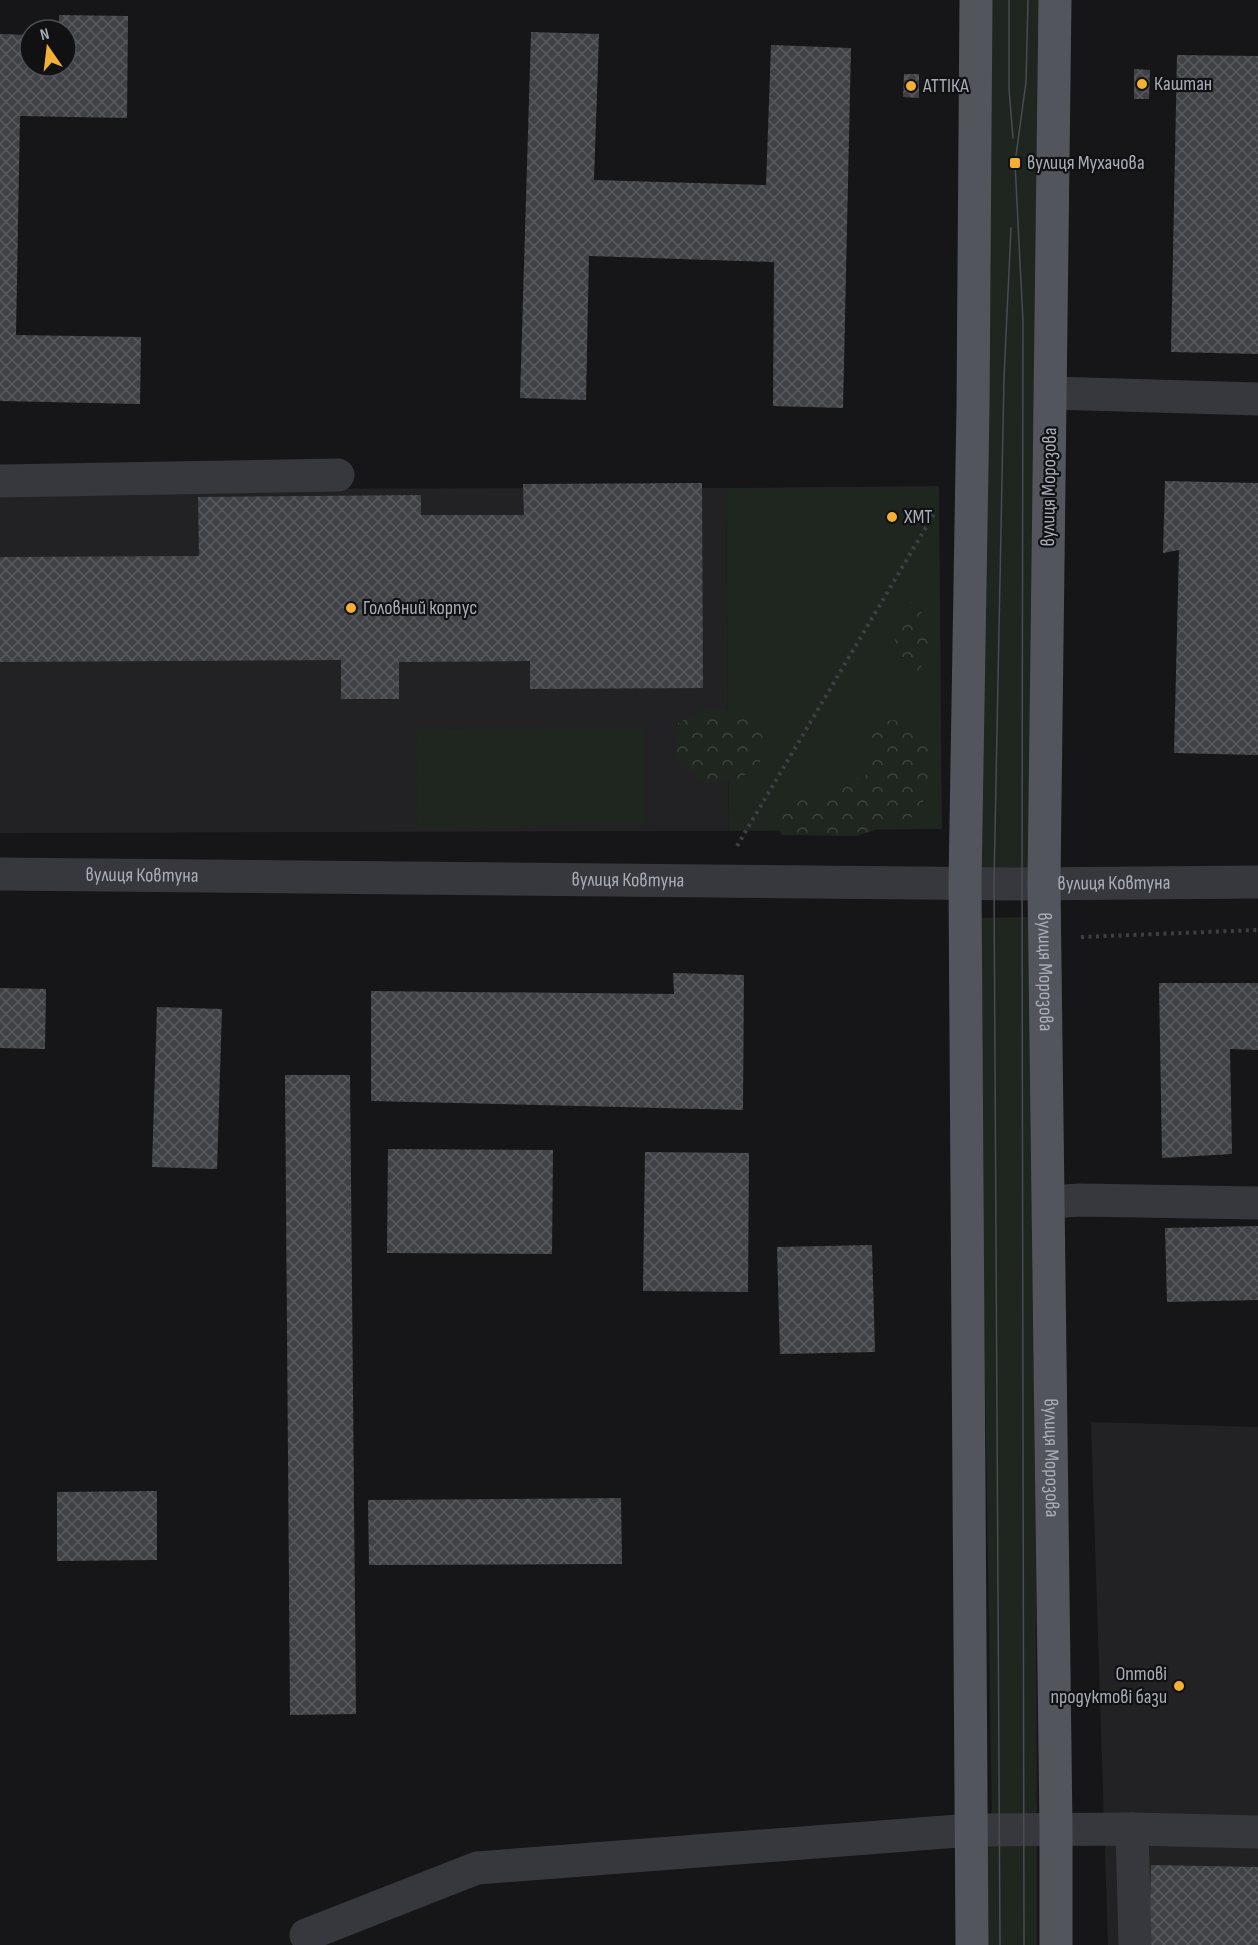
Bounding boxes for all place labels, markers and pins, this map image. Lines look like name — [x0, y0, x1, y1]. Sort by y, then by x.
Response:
place label: Каштан — [1154, 72, 1212, 96]
place label: АТТІКА — [922, 74, 969, 98]
marker: Каштан — [1135, 77, 1149, 91]
marker: АТТІКА — [904, 79, 918, 93]
place label: вулиця Мухачова — [1027, 151, 1145, 175]
marker: вулиця Мухачова — [1008, 156, 1022, 170]
place label: ХМТ — [903, 505, 932, 529]
marker: ХМТ — [885, 510, 899, 524]
place label: Головний корпус — [363, 596, 477, 620]
marker: Головний корпус — [344, 601, 358, 615]
place label: Оптові продуктові бази — [1050, 1662, 1167, 1709]
marker: Оптові продуктові бази — [1172, 1679, 1186, 1693]

